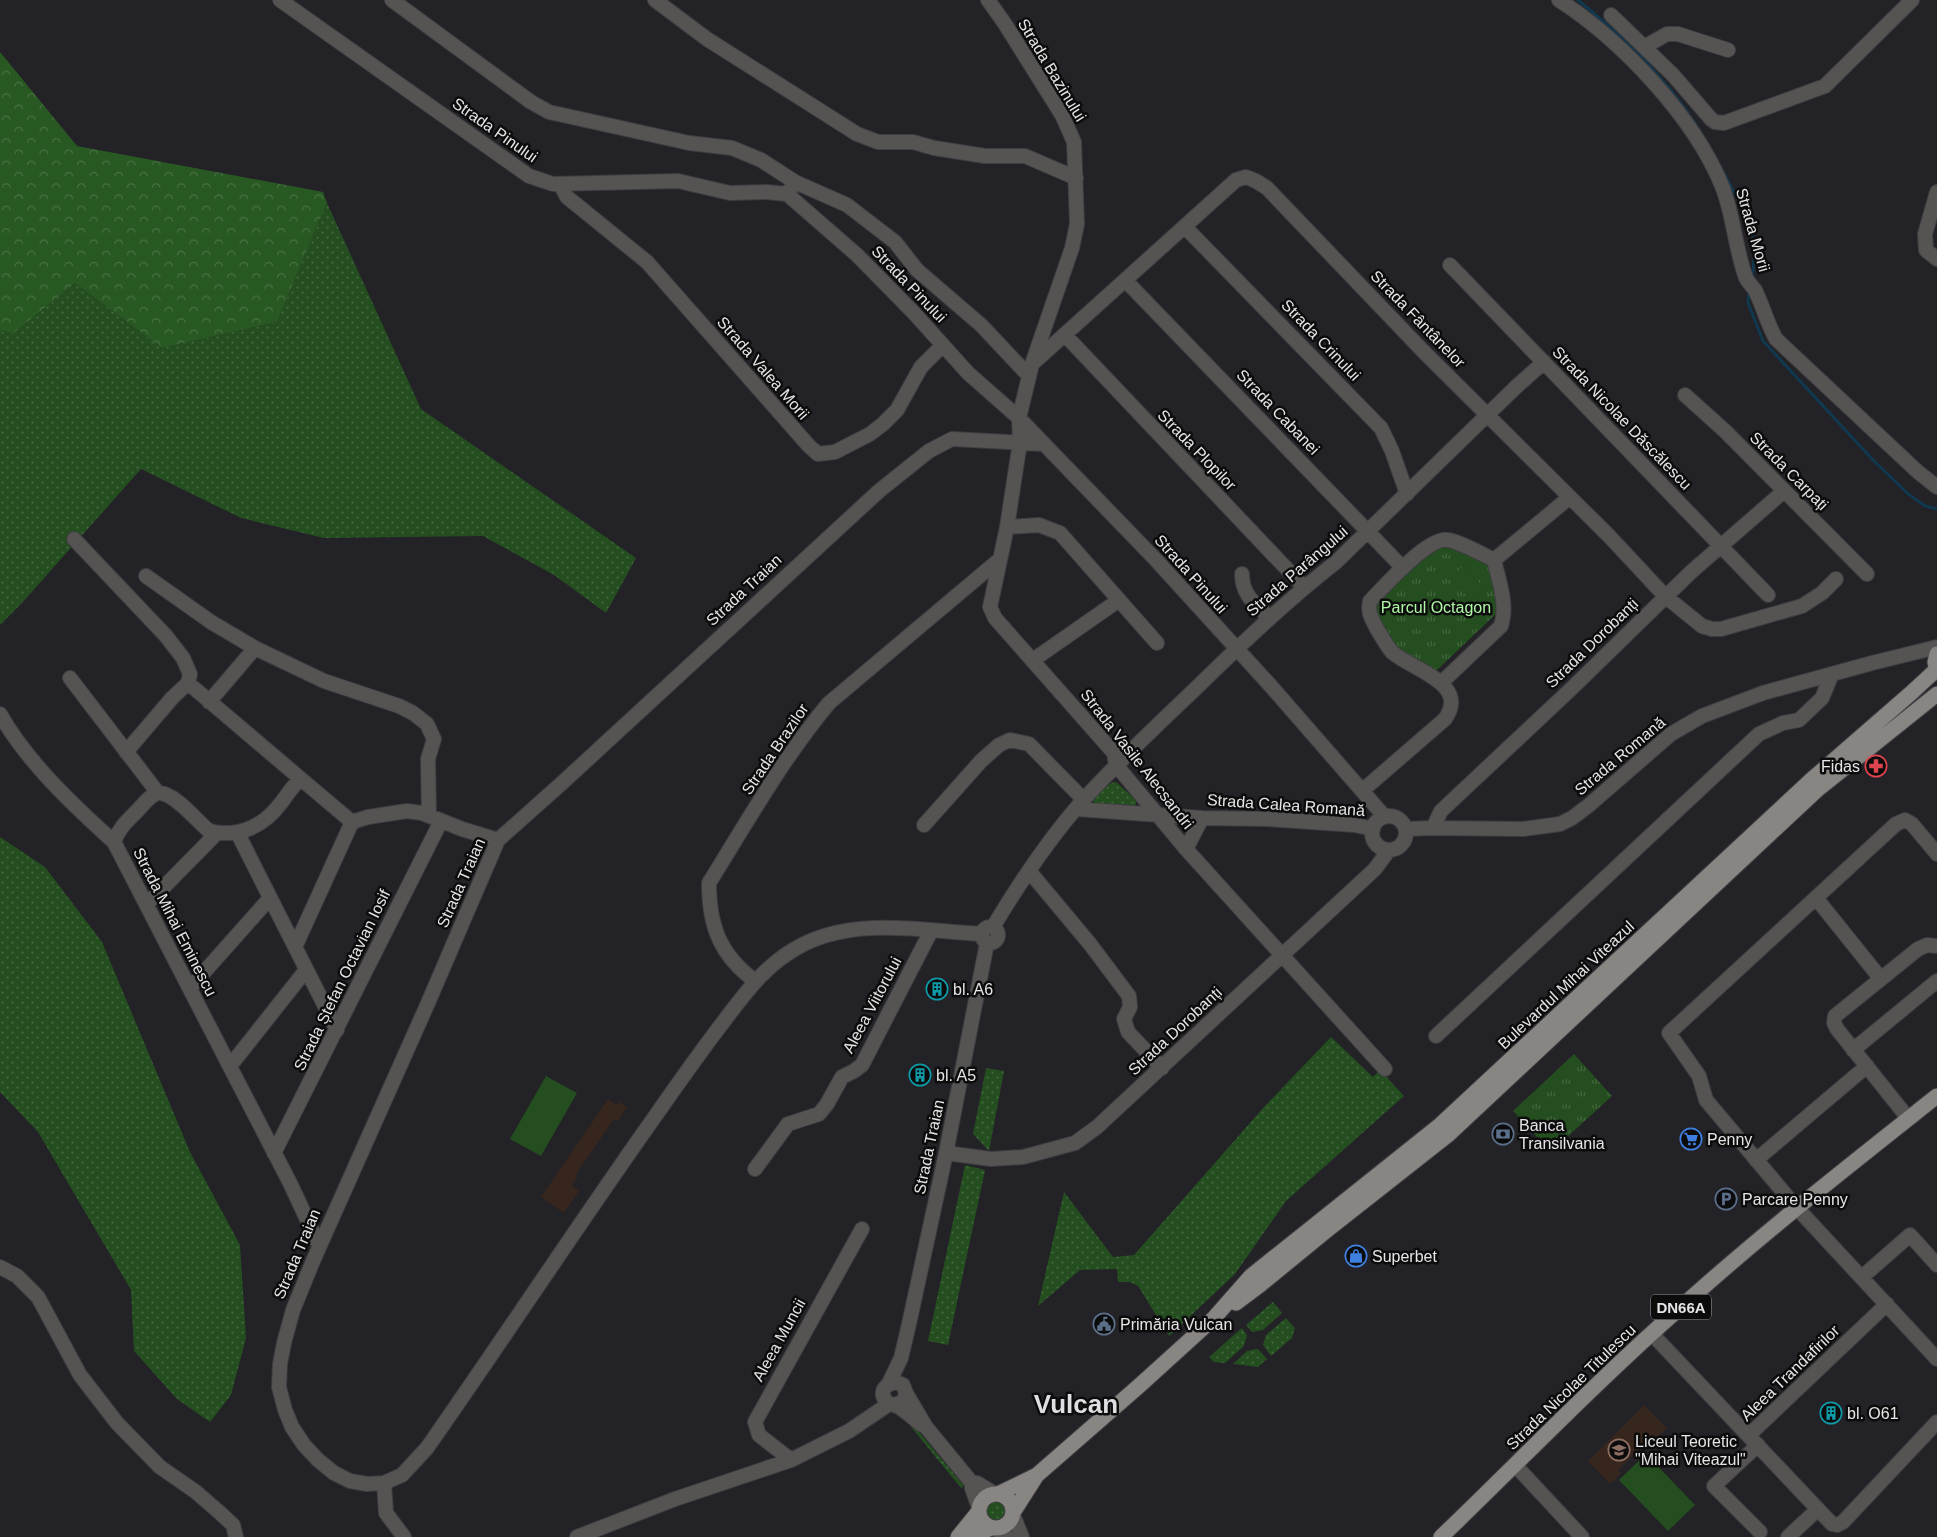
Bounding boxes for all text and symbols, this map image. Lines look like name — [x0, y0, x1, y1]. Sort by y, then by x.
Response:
street label: Strada Bazinului — [1015, 16, 1089, 124]
street label: Strada Pinului — [449, 94, 541, 166]
street label: Strada Morii — [1733, 186, 1773, 274]
street label: Strada Pinului — [868, 242, 950, 326]
street label: Strada Fântânelor — [1367, 267, 1469, 371]
street label: Strada Crinului — [1278, 296, 1364, 384]
street label: Strada Valea Morii — [714, 313, 812, 423]
street label: Strada Nicolae Dăscălescu — [1549, 343, 1695, 493]
street label: Strada Cabanei — [1233, 366, 1323, 458]
street label: Strada Plopilor — [1154, 406, 1240, 494]
street label: Strada Carpați — [1747, 429, 1831, 513]
street label: Strada Parângului — [1243, 523, 1351, 619]
street label: Strada Pinului — [1151, 531, 1231, 617]
street label: Strada Traian — [703, 551, 785, 629]
street label: Strada Dorobanți — [1543, 595, 1641, 691]
park label: Parcul Octagon — [1381, 599, 1491, 616]
street label: Strada Vasile Alecsandri — [1077, 686, 1197, 832]
street label: Strada Brazilor — [738, 700, 812, 798]
street label: Strada Romană — [1572, 713, 1668, 799]
pharmacy icon: Fidas — [1864, 754, 1888, 778]
place label: Fidas — [1821, 758, 1860, 775]
street label: Strada Calea Romană — [1206, 791, 1366, 819]
street label: Strada Traian — [434, 836, 488, 930]
street label: Strada Mihai Eminescu — [130, 845, 220, 999]
street label: Strada Ștefan Octavian Iosif — [291, 886, 394, 1073]
street label: Bulevardul Mihai Viteazul — [1495, 918, 1637, 1052]
street label: Aleea Viitorului — [840, 954, 904, 1056]
building icon: bl. A6 — [925, 977, 949, 1001]
place label: bl. A6 — [953, 981, 993, 998]
street label: Strada Dorobanți — [1125, 984, 1225, 1078]
building icon: bl. A5 — [908, 1063, 932, 1087]
place label: bl. A5 — [936, 1067, 976, 1084]
street label: Strada Traian — [911, 1098, 947, 1196]
place label: Banca Transilvania — [1519, 1117, 1605, 1152]
bank icon: Banca Transilvania — [1491, 1122, 1515, 1146]
supermarket icon: Penny — [1679, 1127, 1703, 1151]
place label: Penny — [1707, 1131, 1752, 1148]
parking icon: Parcare Penny — [1714, 1187, 1738, 1211]
place label: Parcare Penny — [1742, 1191, 1848, 1208]
street label: Strada Traian — [270, 1206, 324, 1302]
shop icon: Superbet — [1344, 1244, 1368, 1268]
place label: Superbet — [1372, 1248, 1437, 1265]
road number: DN66A — [1651, 1294, 1711, 1320]
street label: Aleea Muncii — [749, 1296, 809, 1384]
public building icon: Primăria Vulcan — [1092, 1312, 1116, 1336]
place label: Primăria Vulcan — [1120, 1316, 1232, 1333]
street label: Strada Nicolae Titulescu — [1503, 1321, 1639, 1453]
street label: Aleea Trandafirilor — [1737, 1321, 1843, 1424]
district label: Vulcan — [1034, 1389, 1118, 1419]
building icon: bl. O61 — [1819, 1401, 1843, 1425]
place label: bl. O61 — [1847, 1405, 1899, 1422]
place label: Liceul Teoretic "Mihai Viteazul" — [1635, 1433, 1746, 1468]
school or university icon: Liceul Teoretic "Mihai Viteazul" — [1607, 1438, 1631, 1462]

